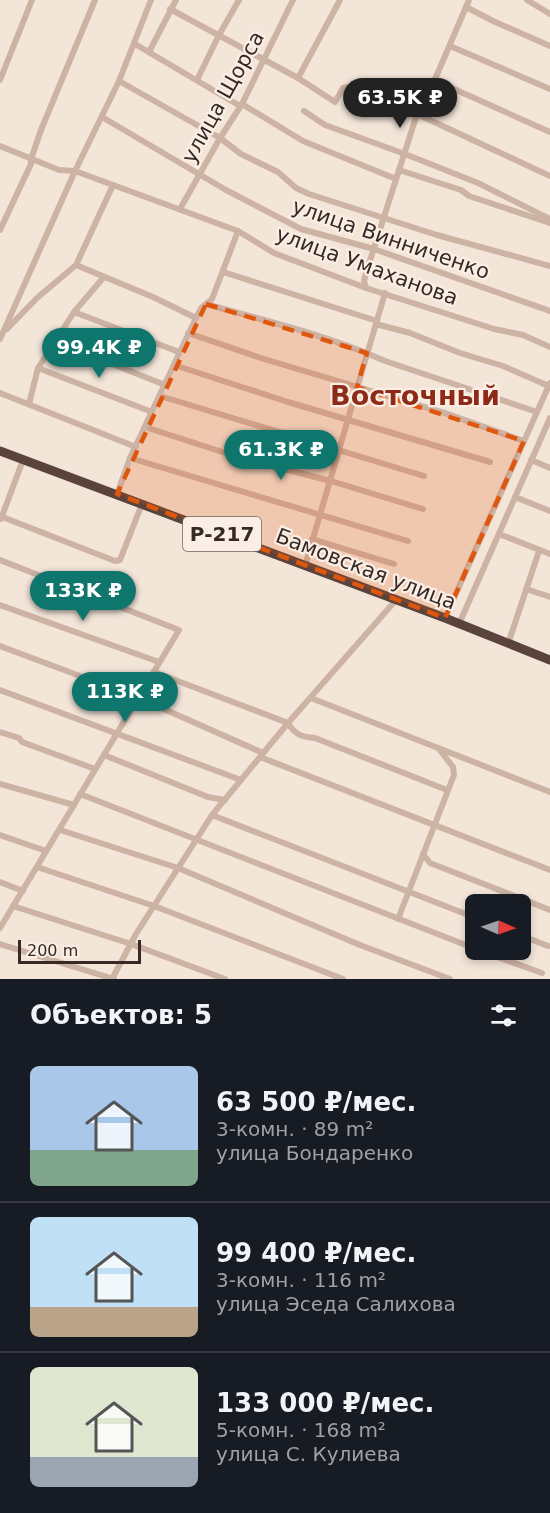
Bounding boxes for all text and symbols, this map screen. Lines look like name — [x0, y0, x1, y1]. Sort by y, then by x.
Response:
street label: улица Щорса — [177, 27, 269, 167]
pin: 63.5K ₽ — [345, 78, 455, 129]
text: 63.5K ₽ — [357, 85, 443, 109]
street label: улица Винниченко — [289, 194, 493, 284]
street label: улица Умаханова — [273, 222, 461, 310]
pin: 99.4K ₽ — [44, 328, 154, 379]
text: 99.4K ₽ — [56, 335, 142, 359]
district label: Восточный — [330, 380, 500, 411]
pin: 61.3K ₽ — [226, 430, 336, 481]
text: 61.3K ₽ — [238, 437, 324, 461]
road number: Р-217 — [183, 517, 261, 551]
street label: Бамовская улица — [272, 523, 460, 615]
pin: 133K ₽ — [34, 571, 132, 622]
text: 133K ₽ — [44, 578, 122, 602]
pin: 113K ₽ — [76, 672, 174, 723]
text: 113K ₽ — [86, 679, 164, 703]
north arrow — [465, 894, 531, 960]
map controls — [465, 894, 531, 960]
scale bar — [18, 937, 141, 964]
text: 200 m — [27, 941, 78, 960]
icon: filters — [487, 999, 520, 1032]
text: Объектов: 5 — [30, 1000, 212, 1030]
text: 63 500 ₽/мес. — [216, 1087, 416, 1117]
icon: home — [78, 1090, 150, 1162]
text: 3-комн. · 89 m² — [216, 1117, 373, 1141]
text: улица Бондаренко — [216, 1141, 413, 1165]
text: 99 400 ₽/мес. — [216, 1238, 416, 1268]
icon: home — [78, 1241, 150, 1313]
text: 3-комн. · 116 m² — [216, 1268, 386, 1292]
text: улица Эседа Салихова — [216, 1292, 456, 1316]
text: 133 000 ₽/мес. — [216, 1388, 434, 1418]
icon: home — [78, 1391, 150, 1463]
text: 5-комн. · 168 m² — [216, 1418, 386, 1442]
text: улица С. Кулиева — [216, 1442, 401, 1466]

